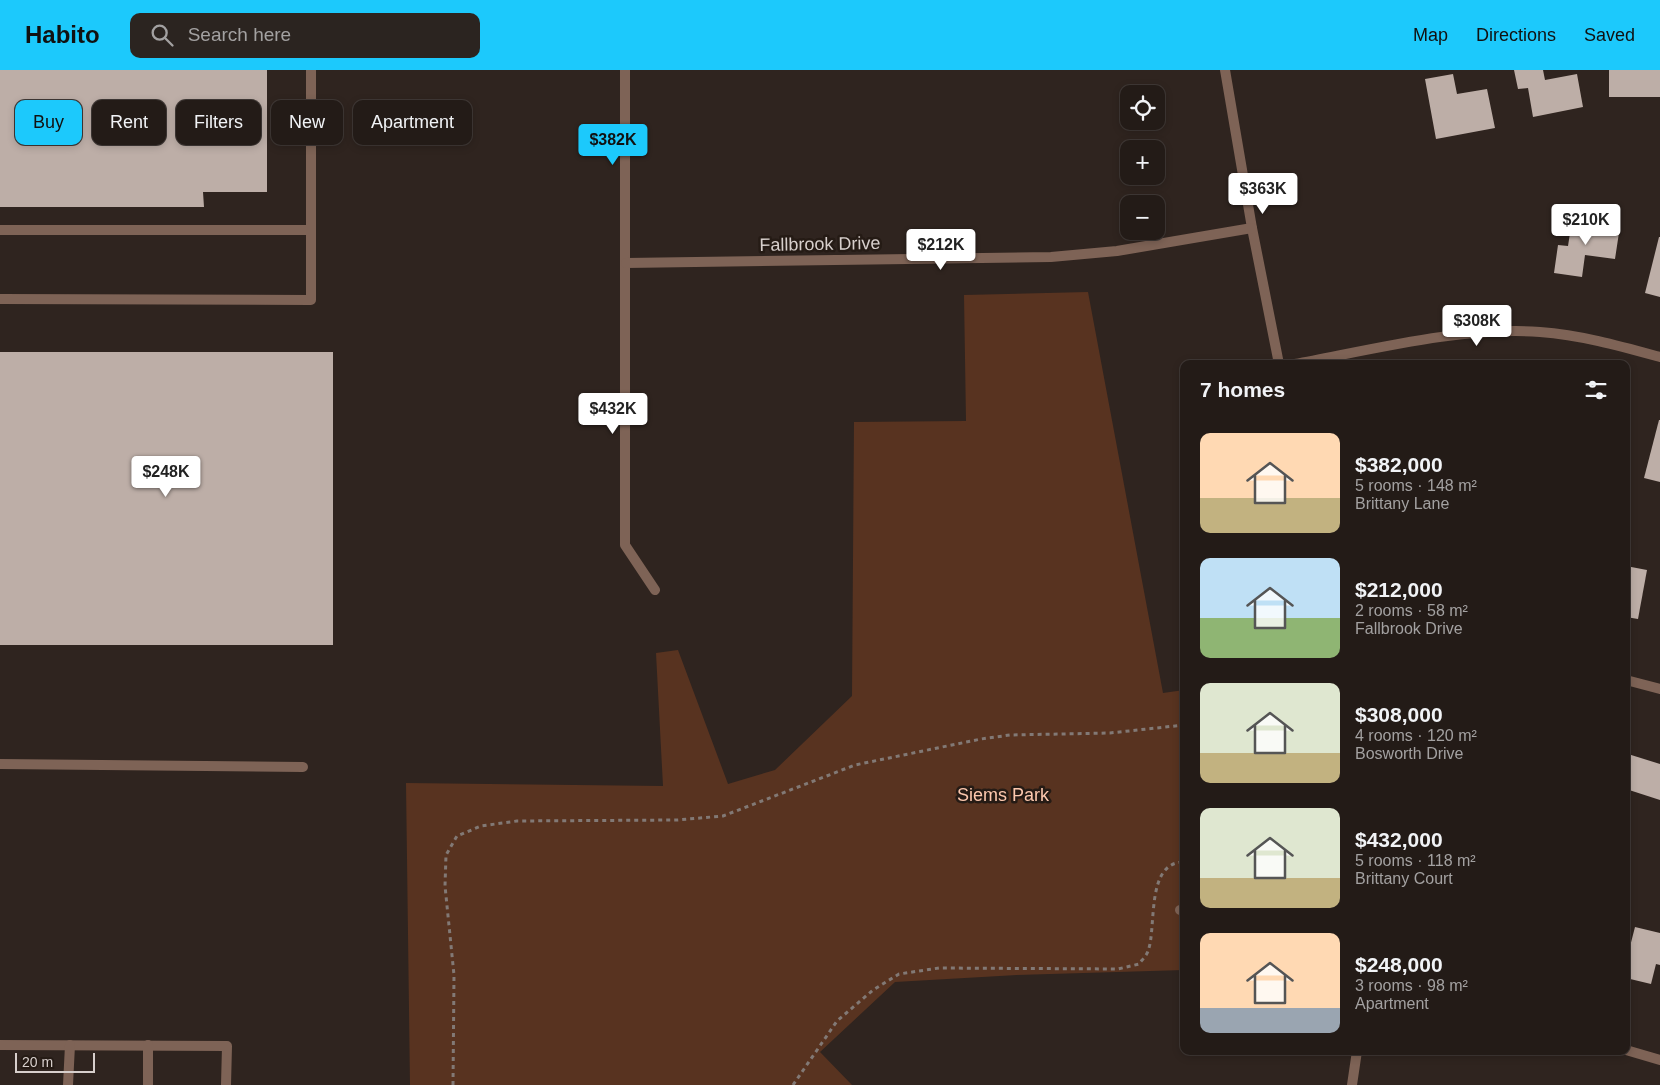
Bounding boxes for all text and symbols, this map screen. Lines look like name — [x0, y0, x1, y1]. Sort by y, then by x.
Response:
search box — [130, 13, 480, 58]
text: Habito — [25, 21, 100, 48]
icon: search — [148, 21, 176, 49]
text: Search here — [188, 24, 291, 45]
text: Map — [1413, 25, 1448, 45]
text: Directions — [1476, 25, 1556, 45]
text: Saved — [1584, 25, 1635, 45]
map controls — [1120, 85, 1165, 240]
button: locate — [1120, 85, 1165, 130]
chip: Buy — [15, 100, 82, 145]
chip: Rent — [92, 100, 166, 145]
chip: Filters — [176, 100, 261, 145]
chip: New — [271, 100, 343, 145]
chip: Apartment — [353, 100, 472, 145]
pin: $382K — [578, 124, 648, 166]
text: $382K — [589, 131, 637, 148]
button: + — [1120, 140, 1165, 185]
pin: $363K — [1228, 172, 1298, 215]
text: $363K — [1239, 180, 1287, 197]
button: − — [1120, 195, 1165, 240]
pin: $210K — [1551, 204, 1621, 246]
text: $210K — [1562, 211, 1610, 228]
pin: $212K — [906, 228, 976, 271]
street label: Fallbrook Drive — [759, 233, 881, 255]
text: $212K — [917, 236, 965, 253]
pin: $308K — [1442, 304, 1512, 347]
text: $308K — [1453, 312, 1501, 329]
icon: filters — [1582, 376, 1610, 404]
text: 7 homes — [1200, 378, 1285, 401]
pin: $432K — [578, 392, 648, 435]
text: $432K — [589, 400, 637, 417]
icon: home — [1240, 453, 1300, 513]
text: $382,000 — [1355, 453, 1443, 476]
pin: $248K — [131, 456, 201, 498]
text: $248K — [142, 463, 190, 480]
text: 5 rooms · 148 m² — [1355, 477, 1477, 494]
text: Brittany Lane — [1355, 495, 1449, 512]
icon: home — [1240, 578, 1300, 638]
text: $212,000 — [1355, 578, 1443, 601]
text: 2 rooms · 58 m² — [1355, 602, 1468, 619]
text: Fallbrook Drive — [1355, 620, 1463, 637]
icon: home — [1240, 703, 1300, 763]
text: $308,000 — [1355, 703, 1443, 726]
text: 4 rooms · 120 m² — [1355, 727, 1477, 744]
text: Bosworth Drive — [1355, 745, 1463, 762]
park label: Siems Park — [957, 785, 1050, 805]
icon: home — [1240, 828, 1300, 888]
text: $432,000 — [1355, 828, 1443, 851]
text: 5 rooms · 118 m² — [1355, 852, 1476, 869]
text: Brittany Court — [1355, 870, 1453, 887]
icon: home — [1240, 953, 1300, 1013]
text: $248,000 — [1355, 953, 1443, 976]
text: 3 rooms · 98 m² — [1355, 977, 1468, 994]
text: Apartment — [1355, 995, 1429, 1012]
scale bar — [15, 1050, 95, 1073]
text: 20 m — [22, 1054, 53, 1070]

